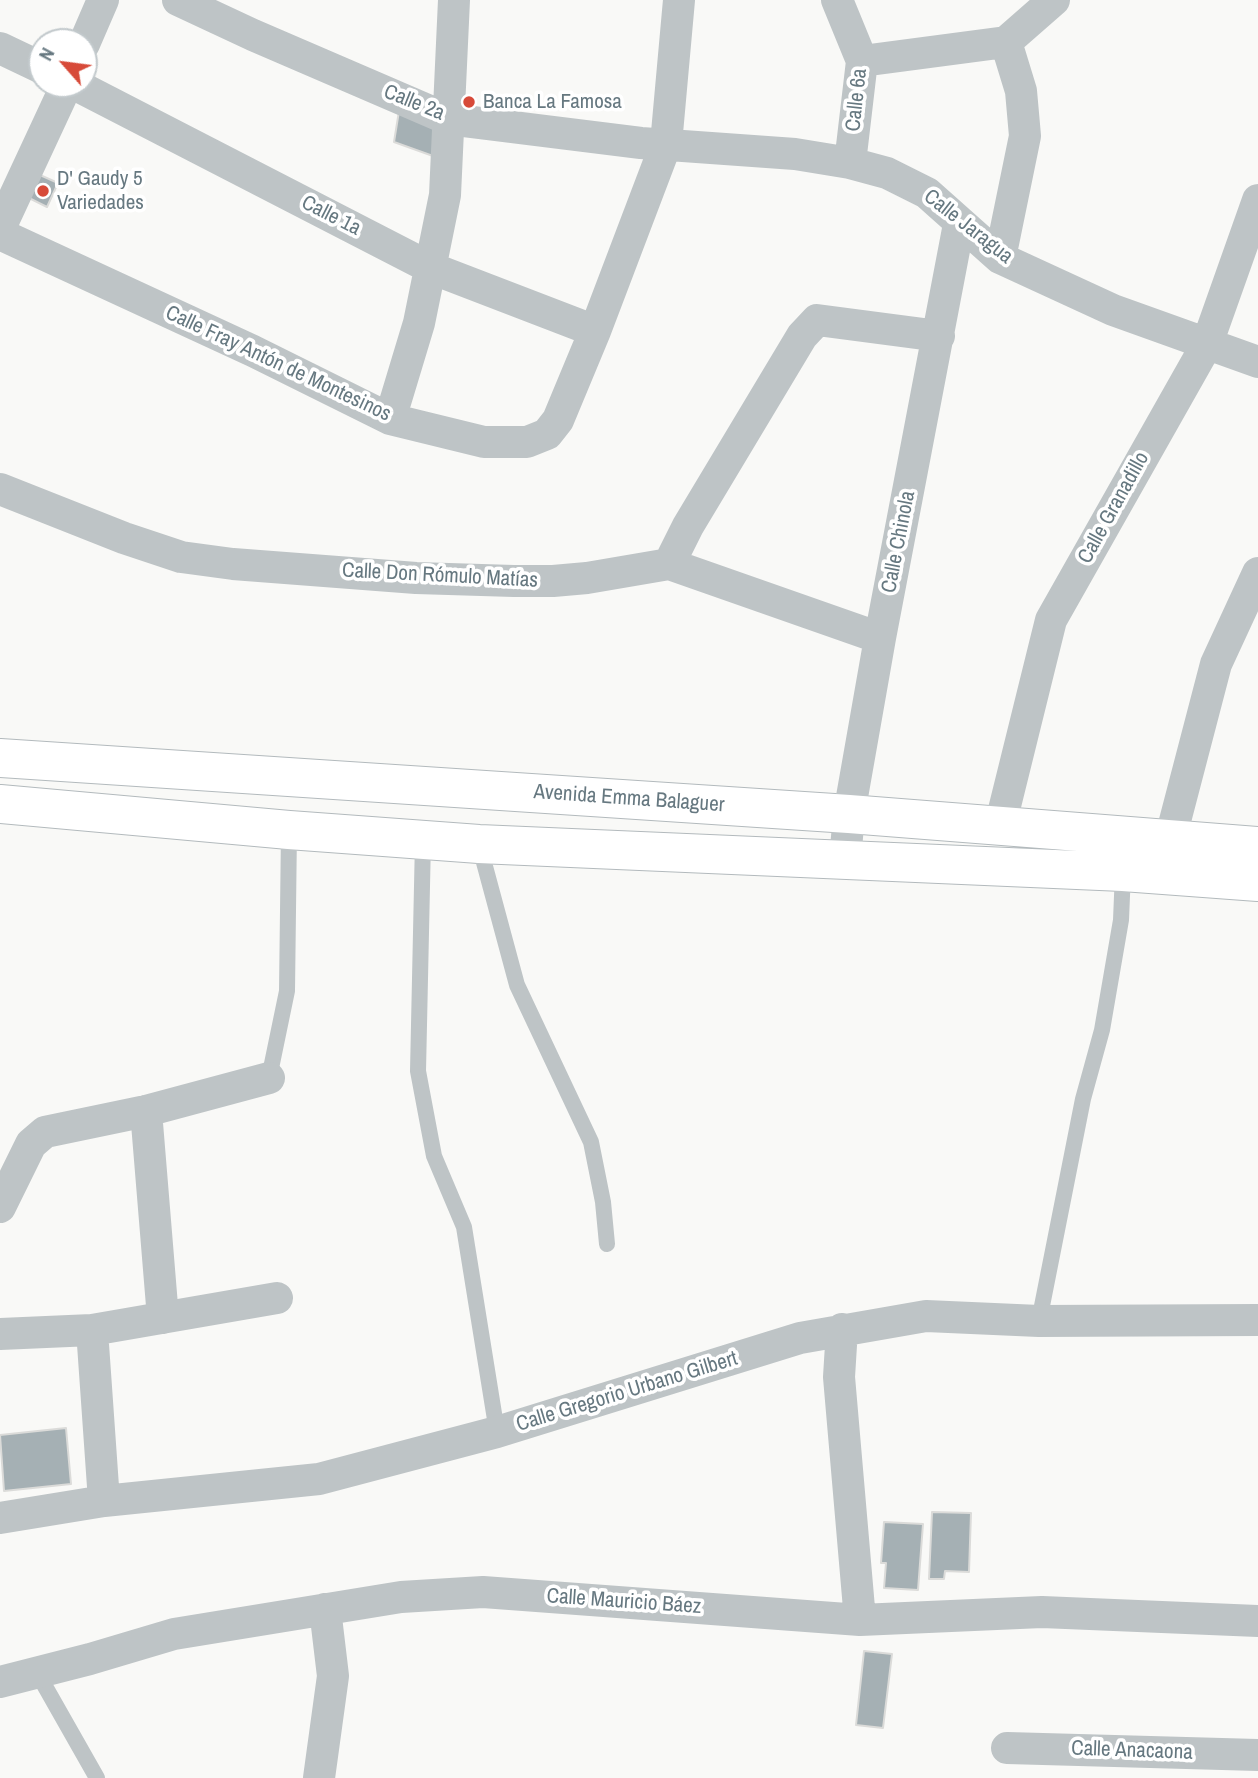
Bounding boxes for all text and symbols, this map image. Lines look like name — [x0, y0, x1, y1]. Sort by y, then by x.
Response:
north arrow — [28, 28, 98, 98]
text: N — [32, 43, 60, 65]
street label: Calle 6a — [841, 67, 873, 133]
street label: Calle 2a — [380, 79, 448, 127]
place label: Banca La Famosa — [483, 89, 622, 115]
marker: Banca La Famosa — [461, 94, 477, 110]
place label: D' Gaudy 5 Variedades — [57, 166, 144, 216]
marker: D' Gaudy 5 Variedades — [35, 183, 51, 199]
street label: Calle Jaragua — [918, 184, 1018, 270]
street label: Calle 1a — [297, 190, 365, 242]
street label: Calle Fray Antón de Montesinos — [161, 301, 395, 427]
street label: Calle Granadillo — [1073, 448, 1155, 568]
street label: Calle Chinola — [877, 489, 921, 595]
street label: Calle Don Rómulo Matías — [341, 558, 539, 594]
street label: Avenida Emma Balaguer — [533, 780, 725, 818]
street label: Calle Gregorio Urbano Gilbert — [513, 1346, 741, 1438]
street label: Calle Mauricio Báez — [546, 1584, 702, 1620]
street label: Calle Anacaona — [1071, 1736, 1193, 1766]

